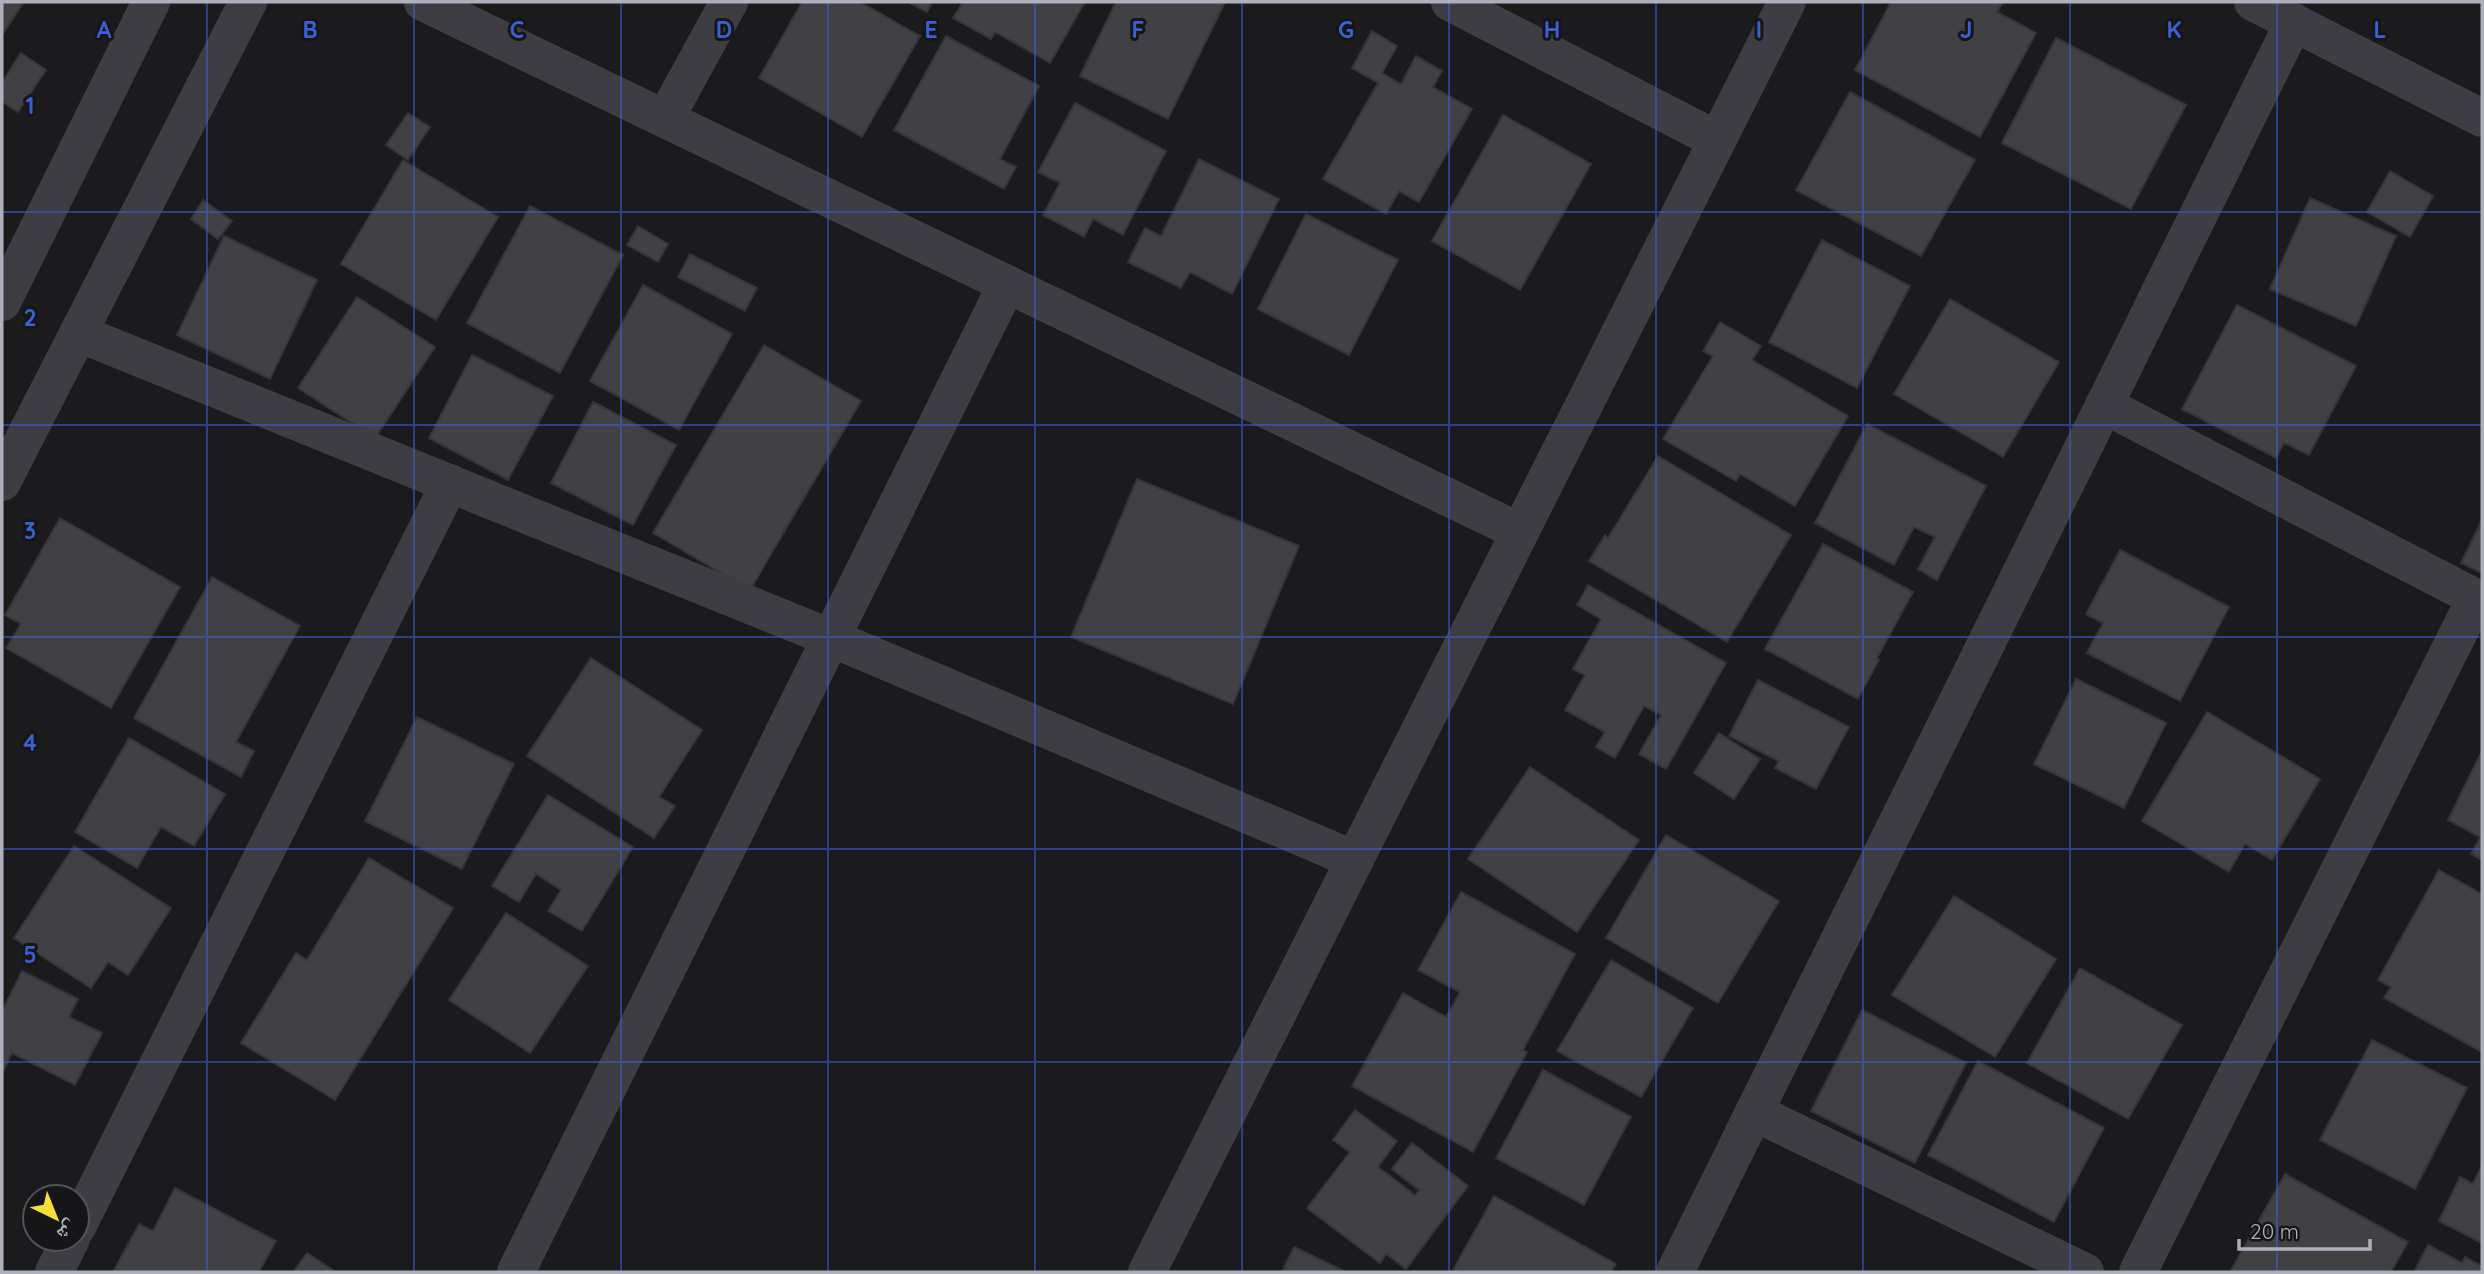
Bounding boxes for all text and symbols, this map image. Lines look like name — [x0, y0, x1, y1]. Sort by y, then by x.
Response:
text: A — [97, 15, 112, 44]
text: B — [302, 15, 318, 44]
text: C — [510, 15, 524, 44]
text: D — [716, 15, 732, 44]
text: E — [924, 15, 938, 44]
text: F — [1132, 15, 1144, 44]
text: G — [1338, 15, 1354, 44]
text: H — [1544, 15, 1560, 44]
text: I — [1756, 15, 1762, 44]
text: J — [1960, 15, 1972, 44]
text: K — [2166, 15, 2182, 44]
text: L — [2374, 15, 2386, 44]
text: 1 — [26, 91, 34, 120]
text: 2 — [23, 303, 37, 332]
text: 3 — [24, 516, 36, 545]
text: 4 — [23, 728, 37, 757]
text: 5 — [23, 940, 37, 969]
north arrow — [21, 1183, 91, 1253]
scale bar — [2239, 1208, 2370, 1252]
text: ش — [52, 1215, 83, 1246]
text: 20 m — [2250, 1218, 2299, 1244]

